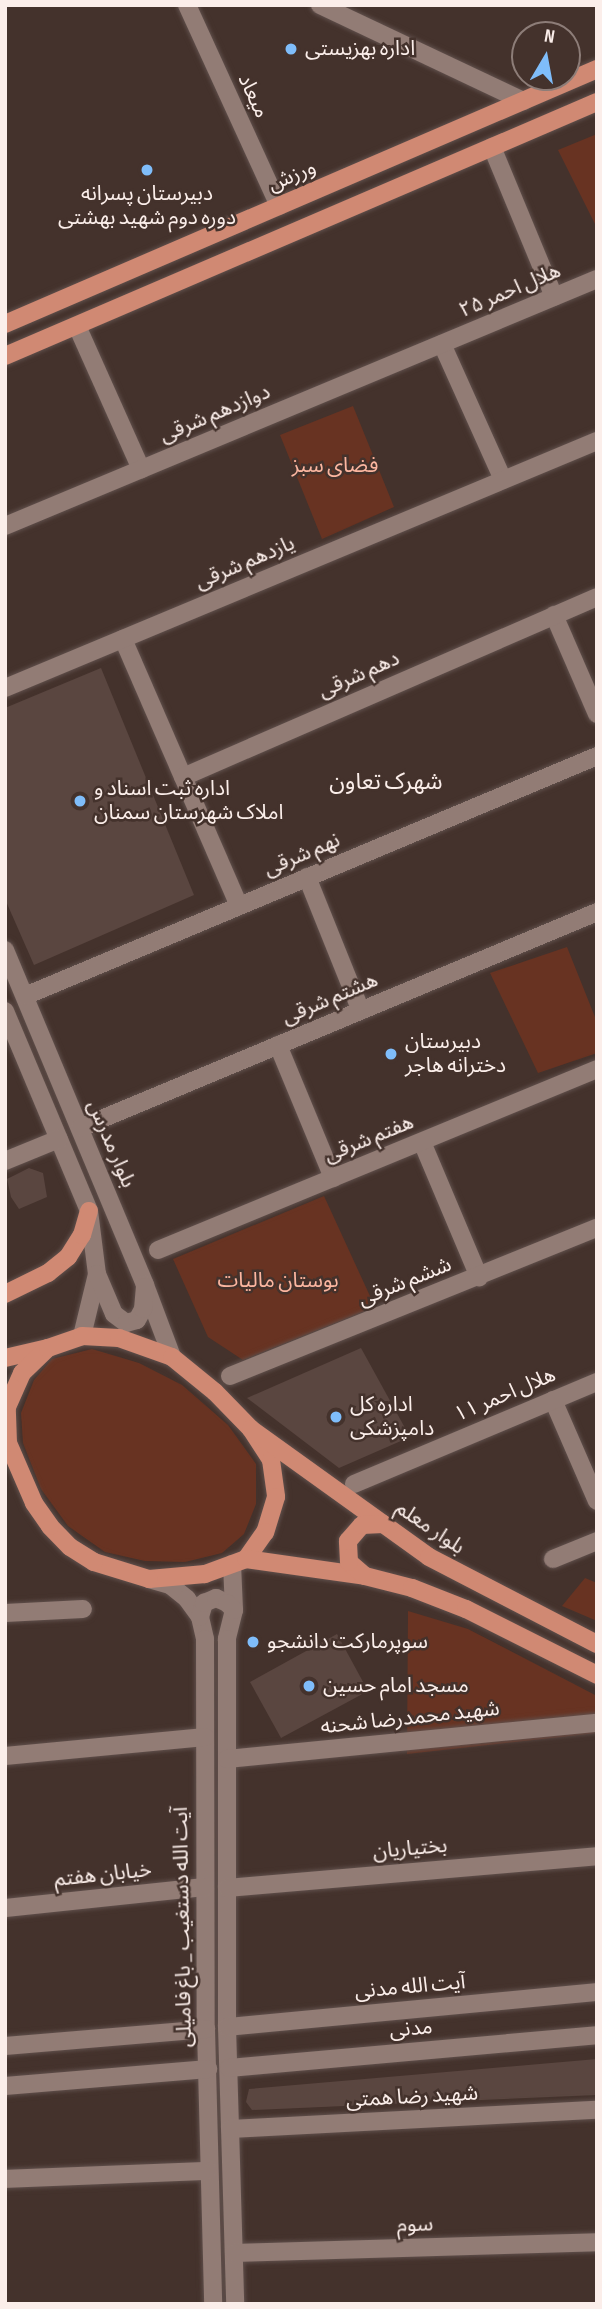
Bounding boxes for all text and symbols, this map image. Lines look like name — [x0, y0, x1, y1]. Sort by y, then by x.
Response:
north arrow — [511, 21, 581, 91]
text: N — [542, 25, 556, 49]
place label: اداره بهزیستی — [305, 36, 415, 62]
marker: اداره بهزیستی — [283, 41, 299, 57]
street label: میعاد — [232, 70, 274, 122]
street label: ورزش — [264, 155, 320, 197]
marker: دبیرستان پسرانه دوره دوم شهید بهشتی — [139, 162, 155, 178]
place label: دبیرستان پسرانه دوره دوم شهید بهشتی — [58, 181, 236, 231]
street label: هلال احمر ۲۵ — [455, 258, 565, 324]
street label: دوازدهم شرقی — [156, 379, 274, 449]
park label: فضای سبز — [292, 453, 378, 479]
street label: یازدهم شرقی — [191, 531, 299, 595]
street label: دهم شرقی — [314, 646, 404, 704]
district label: شهرک تعاون — [329, 768, 443, 796]
place label: اداره ثبت اسناد و املاک شهرستان سمنان — [94, 776, 284, 826]
marker: اداره ثبت اسناد و املاک شهرستان سمنان — [72, 793, 88, 809]
street label: نهم شرقی — [260, 828, 344, 882]
street label: هشتم شرقی — [278, 967, 382, 1031]
place label: دبیرستان دخترانه هاجر — [405, 1029, 506, 1079]
marker: دبیرستان دخترانه هاجر — [383, 1046, 399, 1062]
street label: بلوار مدرس — [81, 1096, 141, 1192]
street label: هفتم شرقی — [321, 1110, 417, 1168]
street label: ششم شرقی — [355, 1252, 455, 1312]
park label: بوستان مالیات — [217, 1268, 339, 1294]
street label: هلال احمر ۱۱ — [450, 1362, 560, 1428]
place label: اداره کل دامپزشکی — [350, 1392, 434, 1442]
marker: اداره کل دامپزشکی — [328, 1409, 344, 1425]
street label: بلوار معلم — [391, 1496, 469, 1560]
place label: سوپرمارکت دانشجو — [267, 1629, 428, 1655]
marker: سوپرمارکت دانشجو — [245, 1634, 261, 1650]
place label: مسجد امام حسین — [323, 1673, 469, 1699]
marker: مسجد امام حسین — [301, 1678, 317, 1694]
street label: شهید محمدرضا شحنه — [319, 1696, 501, 1740]
street label: آیت الله دستغیب _ باغ فامیلی — [168, 1806, 198, 2048]
street label: بختیاریان — [372, 1833, 448, 1865]
street label: خیابان هفتم — [53, 1857, 153, 1893]
street label: آیت الله مدنی — [354, 1970, 466, 2004]
street label: مدنی — [388, 2015, 434, 2043]
street label: شهید رضا همتی — [345, 2081, 479, 2113]
street label: سوم — [396, 2212, 434, 2238]

